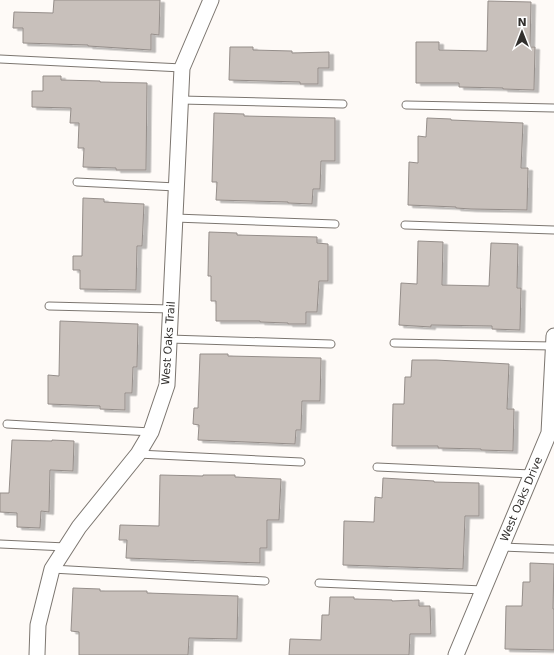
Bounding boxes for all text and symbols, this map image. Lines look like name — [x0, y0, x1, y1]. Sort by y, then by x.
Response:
north arrow — [502, 12, 542, 52]
text: N — [517, 16, 527, 29]
street label: West Oaks Trail — [159, 301, 178, 385]
street label: West Oaks Drive — [498, 455, 545, 544]

